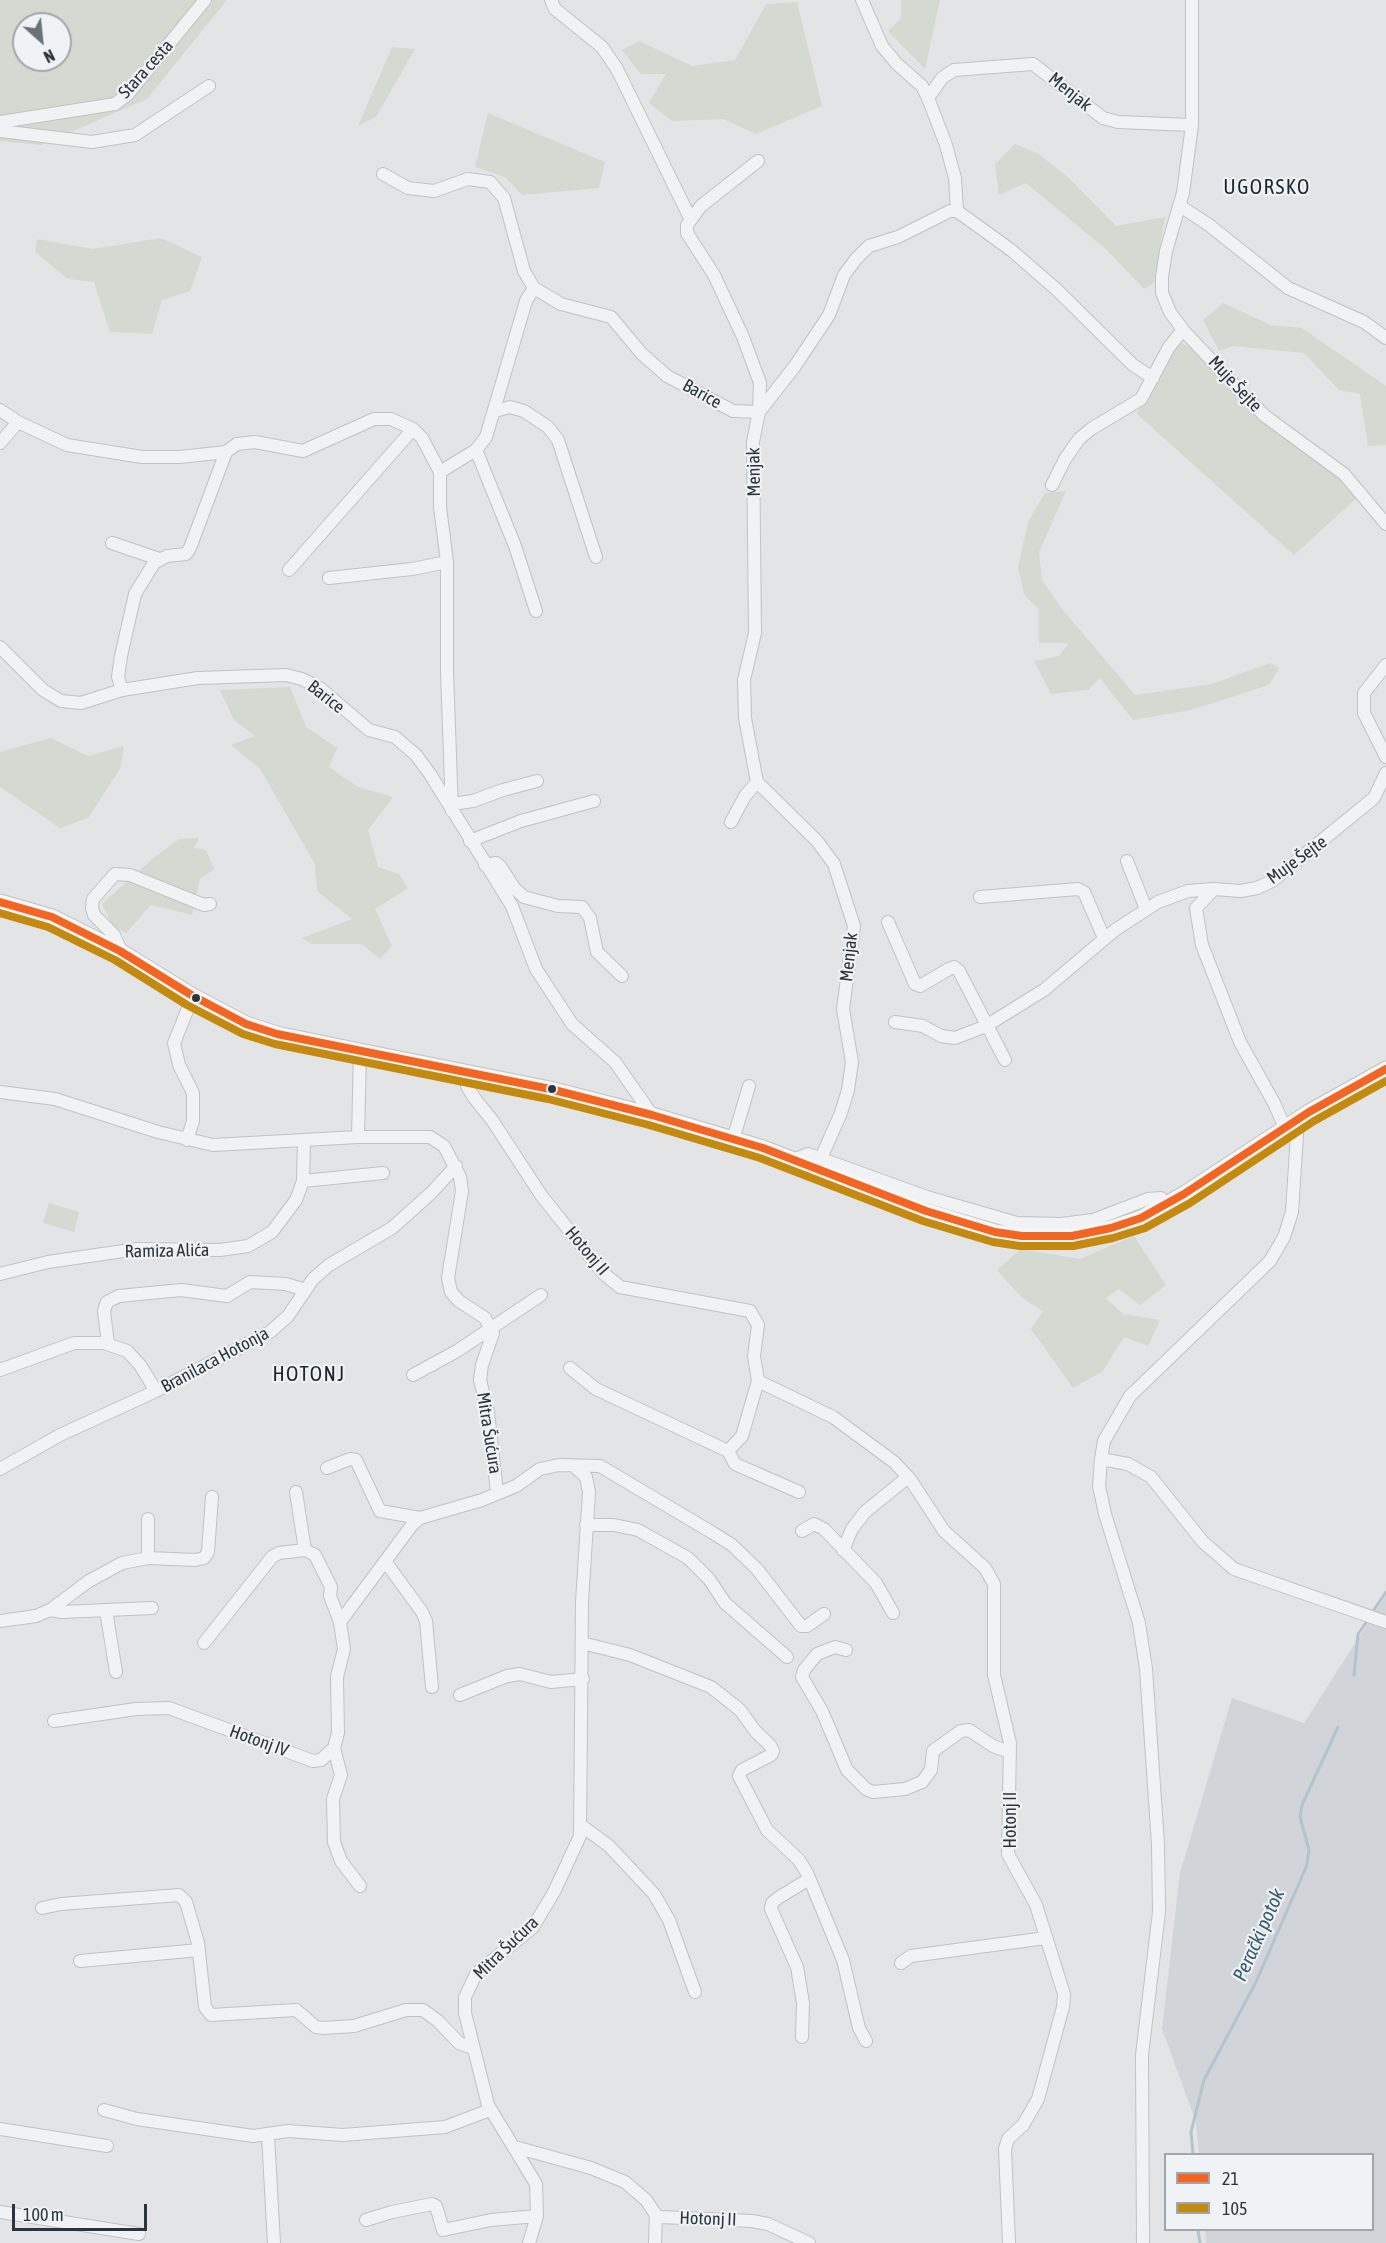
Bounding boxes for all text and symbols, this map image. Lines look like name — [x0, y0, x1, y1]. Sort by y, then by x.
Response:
north arrow — [12, 12, 72, 72]
street label: Stara cesta — [114, 35, 178, 103]
text: N — [41, 46, 58, 66]
street label: Menjak — [1044, 68, 1096, 116]
district label: UGORSKO — [1223, 174, 1311, 200]
street label: Muje Šejte — [1204, 352, 1266, 416]
street label: Barice — [679, 375, 725, 413]
street label: Menjak — [743, 447, 765, 497]
street label: Barice — [303, 676, 349, 718]
street label: Muje Šejte — [1263, 831, 1331, 889]
street label: Menjak — [836, 931, 862, 983]
unlabelled marker — [190, 992, 202, 1004]
unlabelled marker — [546, 1083, 558, 1095]
street label: Hotonj II — [560, 1222, 614, 1280]
street label: Ramiza Alića — [125, 1239, 209, 1263]
street label: Branilaca Hotonja — [157, 1323, 273, 1397]
district label: HOTONJ — [272, 1361, 346, 1387]
street label: Mitra Šućura — [472, 1391, 506, 1475]
street label: Hotonj IV — [227, 1720, 291, 1762]
street label: Hotonj II — [999, 1792, 1021, 1848]
water label: Perački potok — [1228, 1885, 1290, 1985]
street label: Mitra Šućura — [469, 1912, 543, 1984]
legend — [1164, 2153, 1374, 2231]
text: 21 — [1222, 2168, 1239, 2189]
scale bar — [15, 2192, 150, 2230]
text: 105 — [1222, 2198, 1247, 2219]
text: 100 m — [23, 2204, 64, 2225]
street label: Hotonj II — [679, 2207, 737, 2231]

